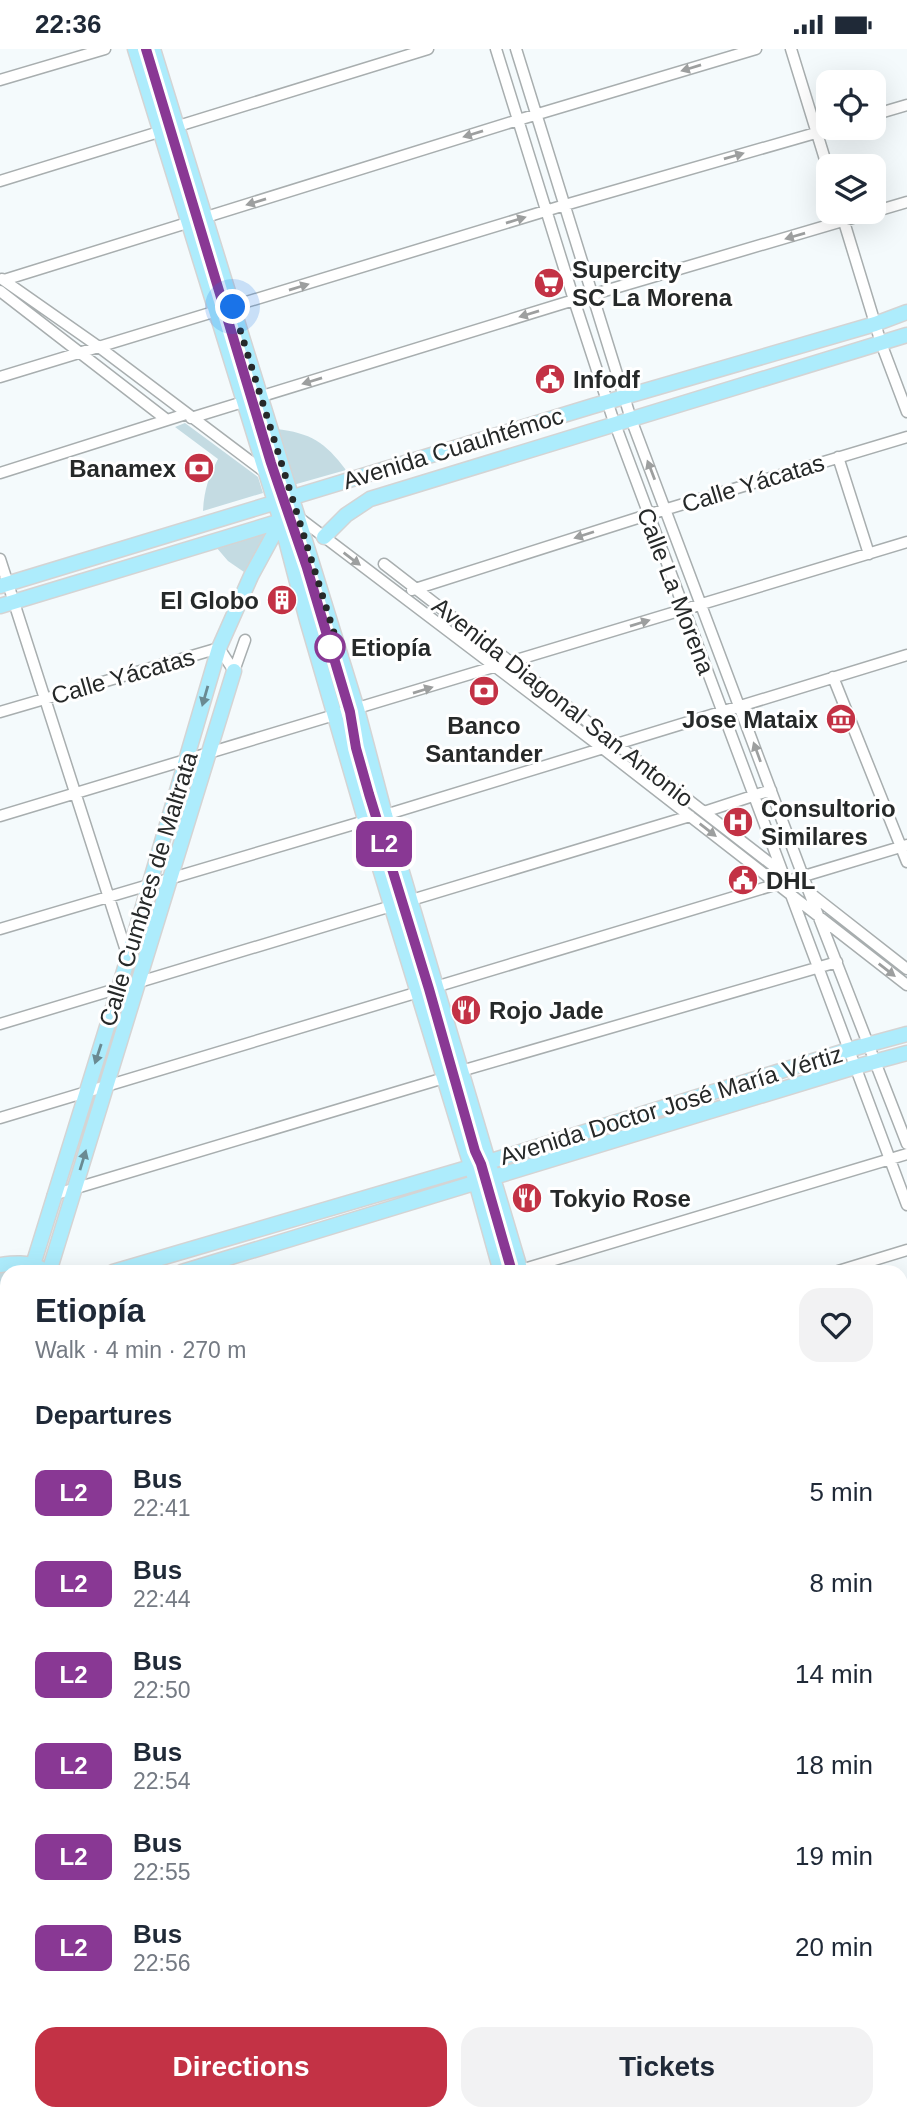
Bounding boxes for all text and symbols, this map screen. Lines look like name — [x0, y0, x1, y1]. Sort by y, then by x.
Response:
text: 22:36 — [35, 9, 102, 39]
one-way arrow — [680, 64, 701, 74]
map controls — [816, 70, 886, 224]
button: locate — [816, 70, 886, 140]
one-way arrow — [462, 129, 483, 140]
one-way arrow — [724, 151, 745, 161]
button: layers — [816, 154, 886, 224]
one-way arrow — [245, 197, 266, 208]
one-way arrow — [506, 214, 527, 225]
one-way arrow — [783, 231, 805, 242]
place label: Supercity SC La Morena — [572, 256, 733, 311]
supermarket icon: Supercity SC La Morena — [532, 266, 566, 300]
one-way arrow — [288, 281, 309, 292]
your location — [215, 289, 250, 324]
one-way arrow — [519, 309, 540, 320]
public building icon: Infodf — [533, 362, 567, 396]
place label: Infodf — [573, 366, 641, 393]
one-way arrow — [301, 376, 322, 387]
street label: Avenida Cuauhtémoc — [340, 402, 566, 494]
street label: Calle Yácatas — [678, 449, 828, 517]
bank icon: Banamex — [182, 451, 216, 485]
place label: Banamex — [69, 455, 177, 482]
one-way arrow — [645, 460, 656, 481]
street label: Calle La Morena — [632, 504, 720, 679]
one-way arrow — [573, 531, 594, 541]
one-way arrow — [342, 551, 360, 566]
building icon: El Globo — [265, 583, 299, 617]
place label: El Globo — [160, 587, 259, 614]
street label: Avenida Diagonal San Antonio — [427, 592, 699, 812]
one-way arrow — [630, 618, 651, 628]
marker: Etiopía — [315, 632, 345, 662]
place label: Etiopía — [351, 634, 432, 661]
street label: Calle Yácatas — [48, 643, 198, 709]
bank icon: Banco Santander — [467, 674, 501, 708]
one-way arrow — [412, 684, 433, 694]
one-way arrow — [200, 685, 210, 706]
museum icon: Jose Mataix — [824, 702, 858, 736]
place label: Jose Mataix — [682, 706, 819, 733]
place label: Banco Santander — [425, 712, 543, 767]
one-way arrow — [751, 741, 762, 762]
street label: Calle Cumbres de Maltrata — [93, 748, 203, 1029]
place label: Consultorio Similares — [761, 795, 896, 850]
hospital icon: Consultorio Similares — [721, 805, 755, 839]
line badge: L2 — [352, 821, 416, 867]
one-way arrow — [699, 823, 717, 837]
text: L2 — [370, 830, 398, 857]
public building icon: DHL — [726, 863, 760, 897]
place label: DHL — [766, 867, 815, 894]
one-way arrow — [879, 962, 896, 977]
restaurant icon: Rojo Jade — [449, 993, 483, 1027]
place label: Rojo Jade — [489, 997, 604, 1024]
street label: Avenida Doctor José María Vértiz — [496, 1040, 846, 1170]
one-way arrow — [92, 1044, 103, 1065]
one-way arrow — [79, 1149, 89, 1170]
restaurant icon: Tokyio Rose — [510, 1181, 544, 1215]
place label: Tokyio Rose — [550, 1185, 691, 1212]
button: heart — [799, 1288, 873, 1362]
text: Etiopía — [35, 1292, 145, 1329]
text: Walk · 4 min · 270 m — [35, 1337, 246, 1363]
text: Departures — [35, 1400, 172, 1430]
text: Bus — [133, 1464, 182, 1494]
text: 5 min — [809, 1477, 873, 1507]
text: L2 — [59, 1479, 88, 1506]
text: 22:41 — [133, 1495, 191, 1521]
text: Bus — [133, 1555, 182, 1585]
text: 8 min — [809, 1568, 873, 1598]
text: L2 — [59, 1570, 88, 1597]
text: 22:44 — [133, 1586, 191, 1612]
text: Bus — [133, 1646, 182, 1676]
text: 14 min — [795, 1659, 873, 1689]
text: L2 — [59, 1661, 88, 1688]
text: 22:50 — [133, 1677, 191, 1703]
text: Bus — [133, 1737, 182, 1767]
text: 18 min — [795, 1750, 873, 1780]
text: L2 — [59, 1752, 88, 1779]
text: 22:54 — [133, 1768, 191, 1794]
text: Bus — [133, 1828, 182, 1858]
text: 19 min — [795, 1841, 873, 1871]
text: L2 — [59, 1843, 88, 1870]
text: 22:55 — [133, 1859, 191, 1885]
text: Bus — [133, 1919, 182, 1949]
text: 20 min — [795, 1932, 873, 1962]
text: L2 — [59, 1934, 88, 1961]
text: 22:56 — [133, 1950, 191, 1976]
button: Directions — [35, 2027, 447, 2107]
button: Tickets — [461, 2027, 873, 2107]

